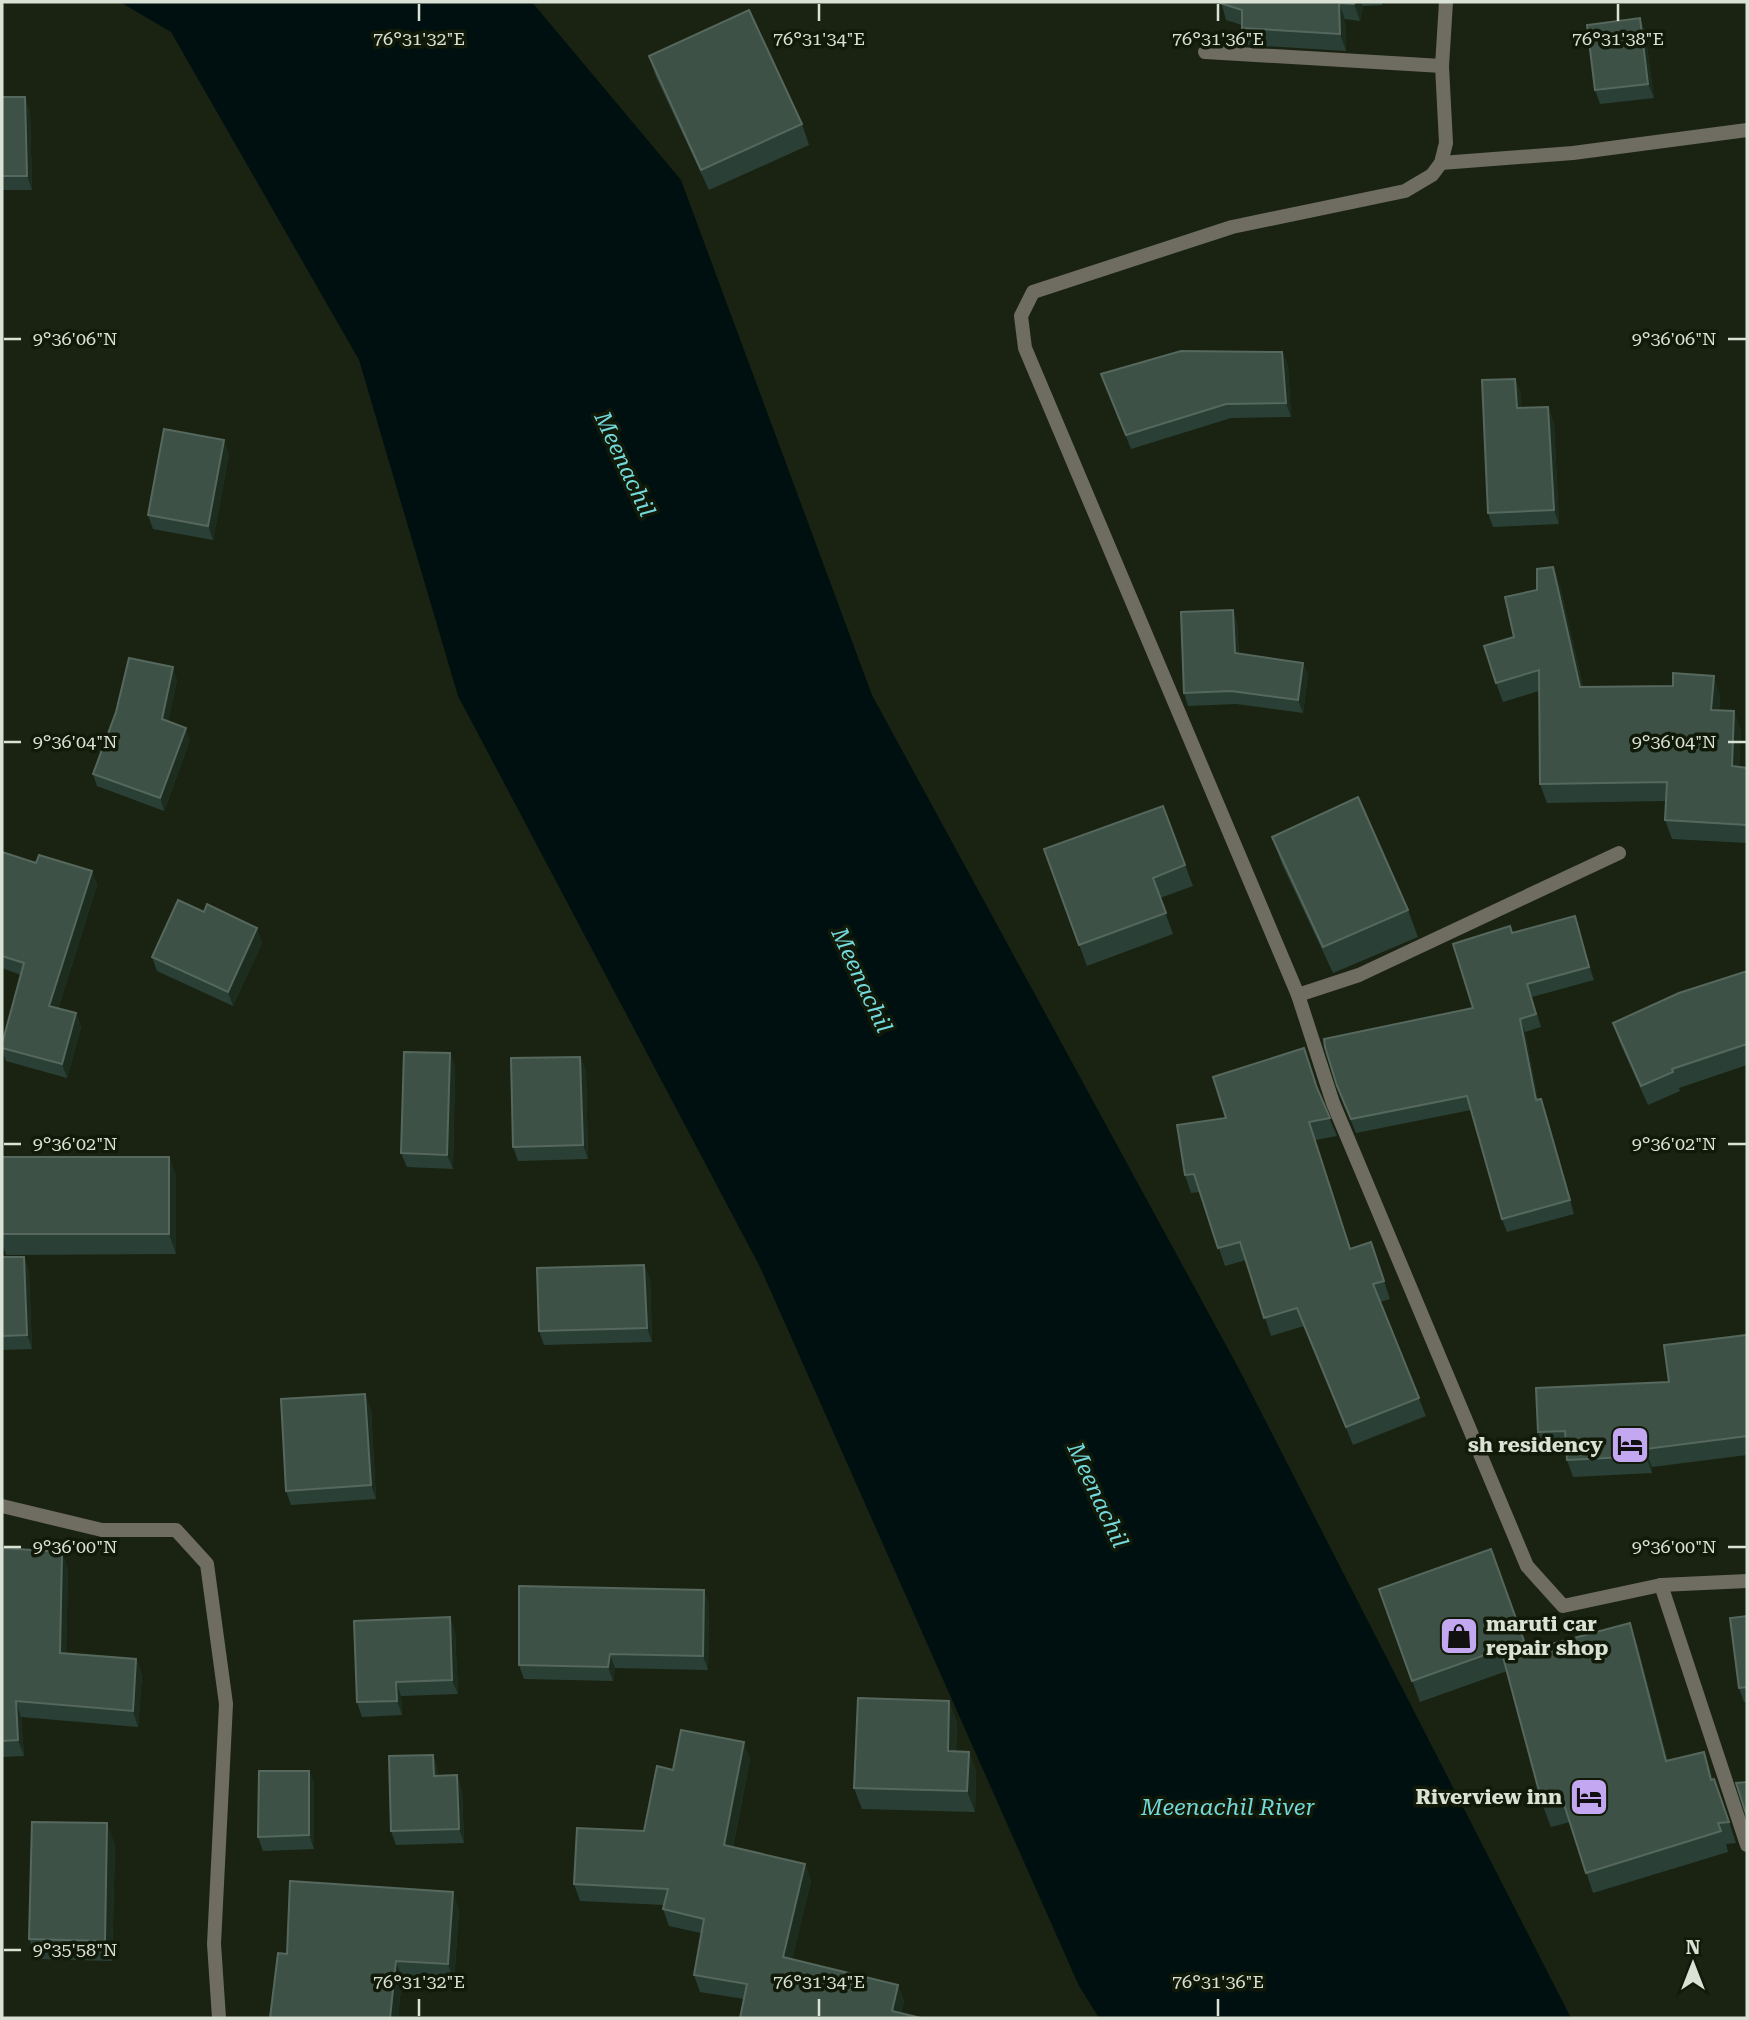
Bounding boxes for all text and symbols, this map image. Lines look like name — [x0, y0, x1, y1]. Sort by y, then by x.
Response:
text: 76°31'32"E — [373, 28, 465, 49]
text: 76°31'34"E — [773, 28, 865, 49]
text: 76°31'36"E — [1172, 28, 1264, 49]
text: 76°31'38"E — [1572, 28, 1664, 49]
text: 9°36'06"N — [33, 328, 117, 349]
text: 9°36'06"N — [1632, 328, 1716, 349]
water label: Meenachil — [588, 407, 661, 521]
text: 9°36'04"N — [33, 731, 117, 752]
text: 9°36'04"N — [1632, 731, 1716, 752]
water label: Meenachil — [825, 923, 898, 1037]
text: 9°36'02"N — [33, 1133, 117, 1154]
text: 9°36'02"N — [1632, 1133, 1716, 1154]
hotel icon: sh residency — [1609, 1424, 1651, 1466]
place label: sh residency — [1468, 1433, 1603, 1457]
water label: Meenachil — [1061, 1438, 1134, 1552]
text: 9°36'00"N — [33, 1536, 117, 1557]
text: 9°36'00"N — [1632, 1536, 1716, 1557]
place label: maruti car repair shop — [1486, 1612, 1609, 1660]
shop icon: maruti car repair shop — [1438, 1615, 1480, 1657]
hotel icon: Riverview inn — [1568, 1776, 1610, 1818]
place label: Riverview inn — [1415, 1785, 1562, 1809]
water label: Meenachil River — [1140, 1794, 1315, 1821]
north arrow — [1658, 1929, 1728, 1999]
text: N — [1686, 1936, 1701, 1959]
text: 9°35'58"N — [33, 1939, 117, 1960]
text: 76°31'32"E — [373, 1971, 465, 1992]
text: 76°31'34"E — [773, 1971, 865, 1992]
text: 76°31'36"E — [1172, 1971, 1264, 1992]

